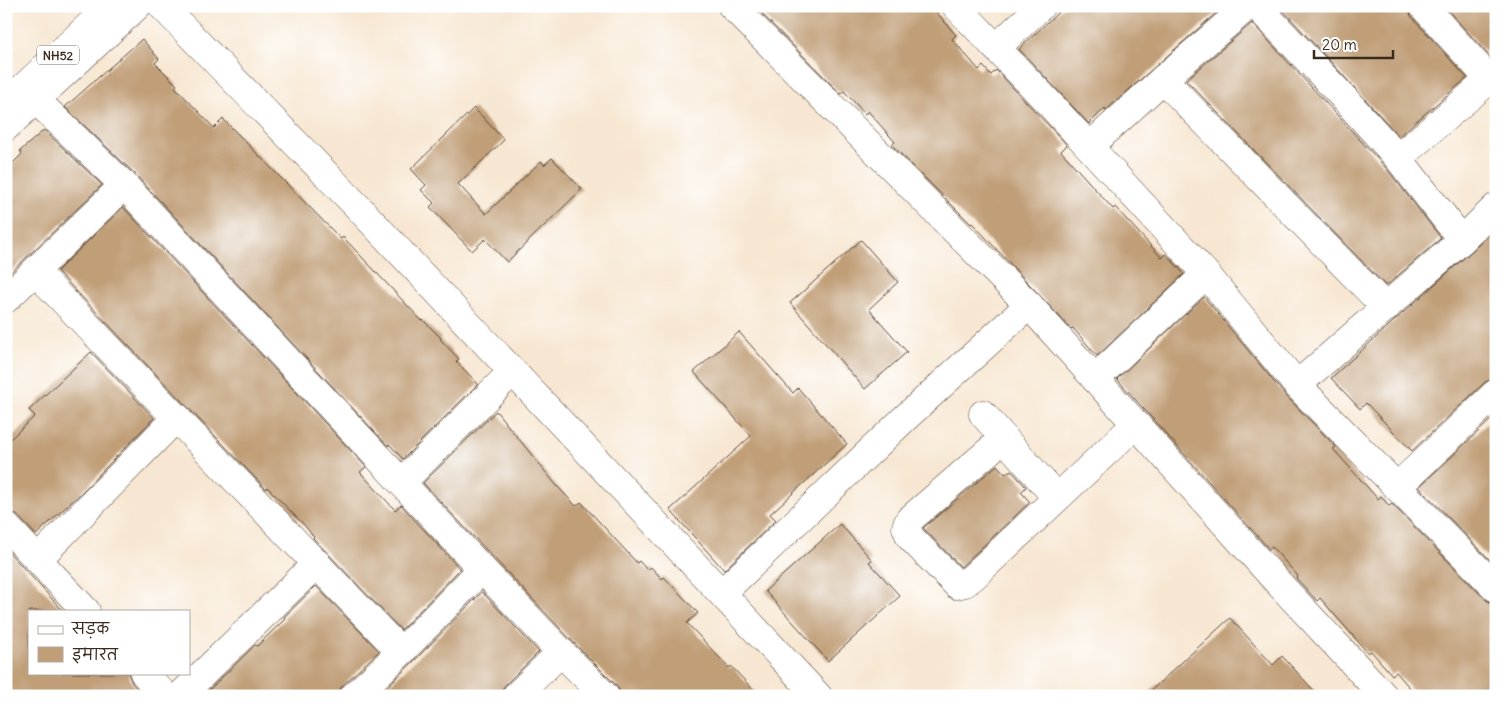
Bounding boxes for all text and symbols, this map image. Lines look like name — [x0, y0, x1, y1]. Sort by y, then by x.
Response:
scale bar — [1314, 28, 1393, 60]
text: 20 m — [1322, 35, 1357, 54]
road number: NH52 — [37, 46, 79, 64]
legend — [28, 610, 190, 674]
text: सड़क — [71, 619, 110, 639]
text: इमारत — [72, 645, 119, 664]

